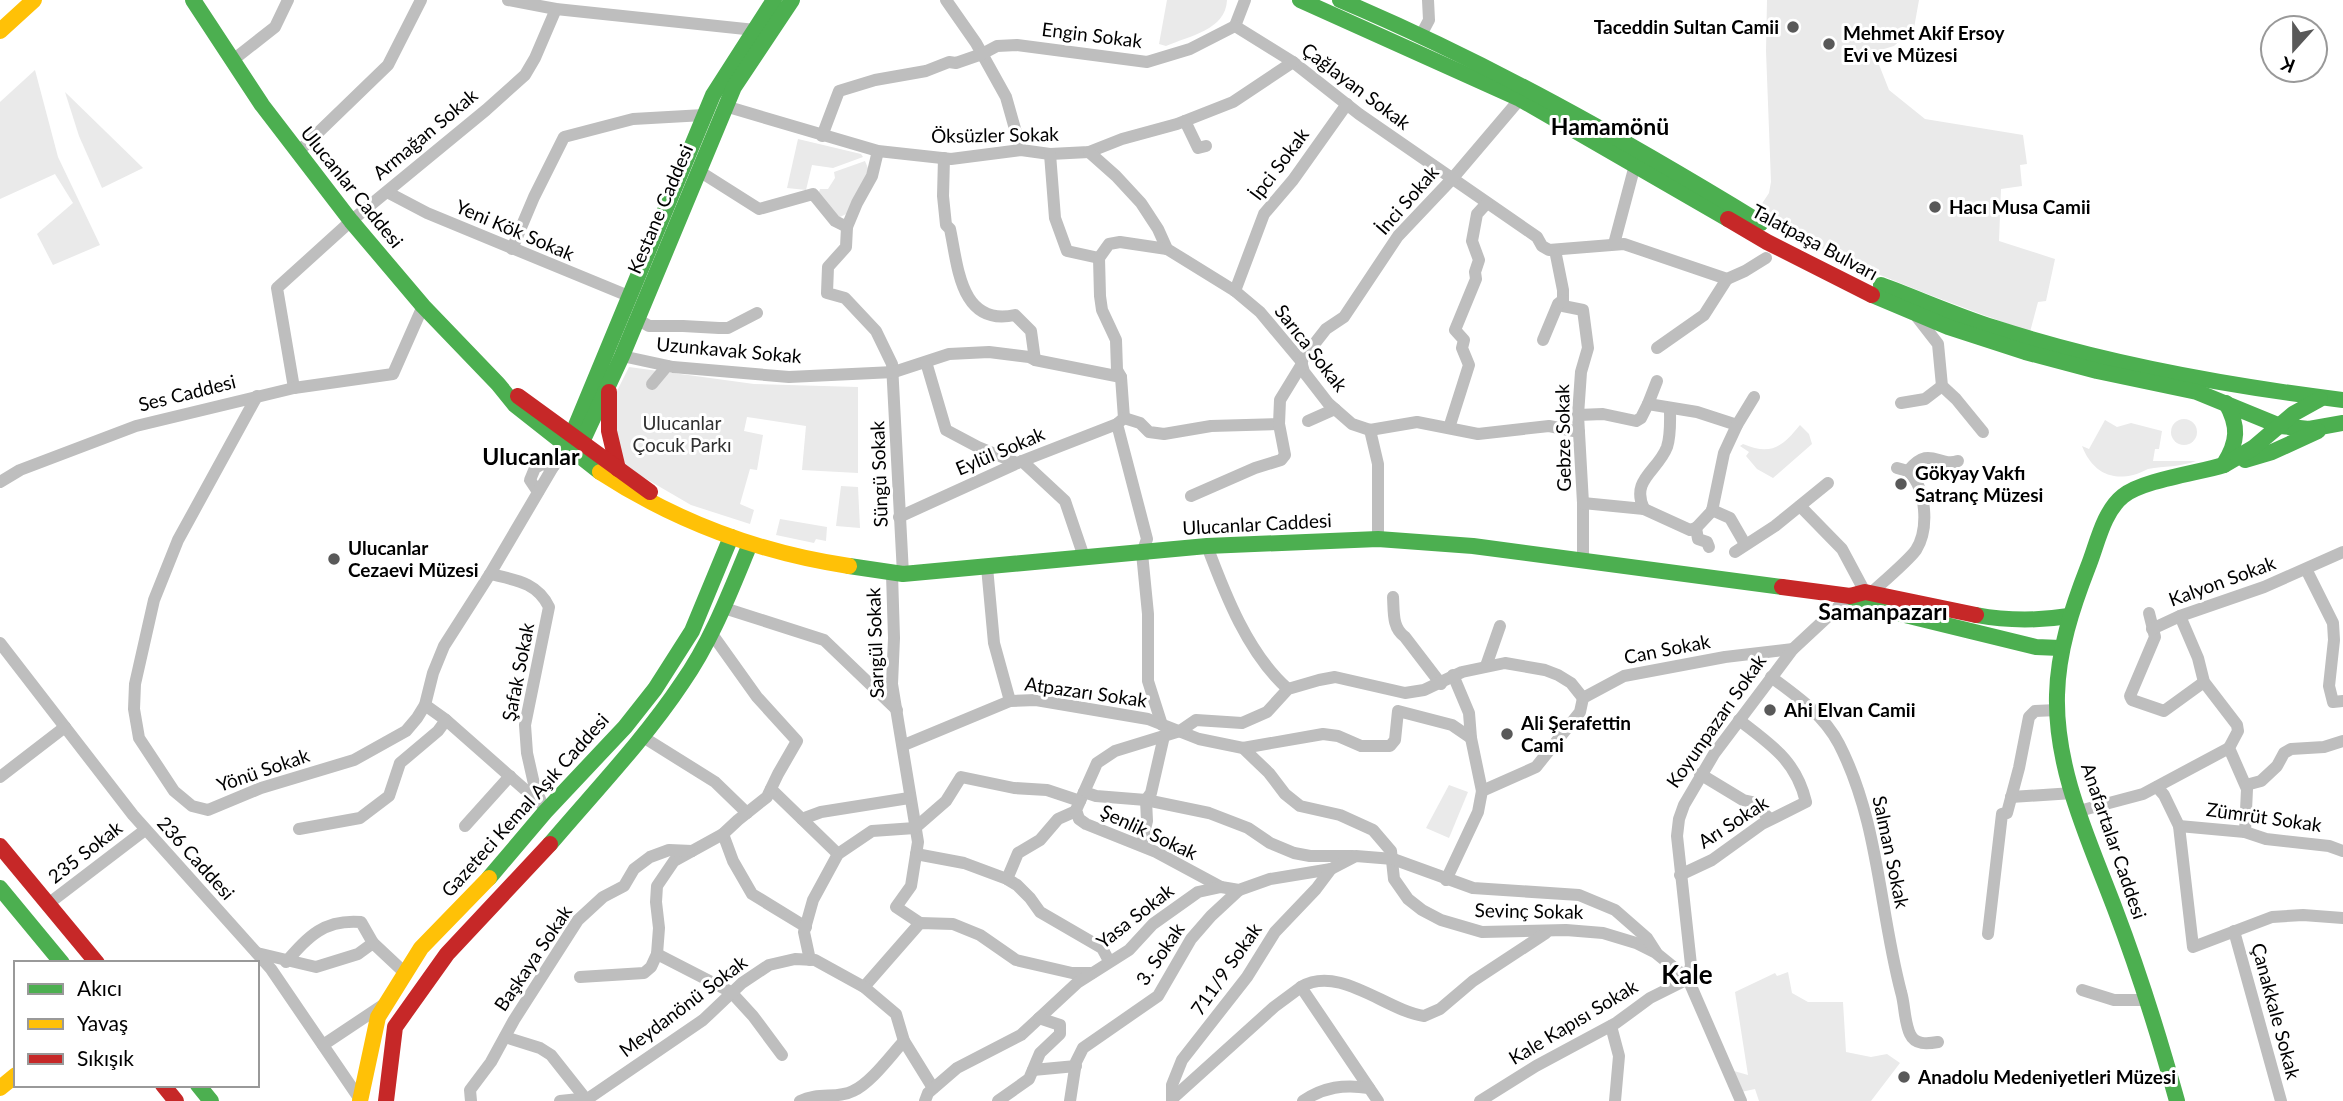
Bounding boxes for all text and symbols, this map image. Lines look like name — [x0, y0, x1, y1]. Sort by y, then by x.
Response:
north arrow — [2259, 14, 2329, 84]
place label: Taceddin Sultan Camii — [1594, 15, 1779, 38]
street label: Engin Sokak — [1041, 17, 1144, 52]
marker: Taceddin Sultan Camii — [1785, 19, 1801, 35]
place label: Mehmet Akif Ersoy Evi ve Müzesi — [1843, 21, 2005, 66]
marker: Mehmet Akif Ersoy Evi ve Müzesi — [1821, 36, 1837, 52]
street label: Çağlayan Sokak — [1297, 37, 1415, 134]
text: K — [2277, 52, 2298, 78]
street label: Armağan Sokak — [368, 83, 482, 184]
district label: Hamamönü — [1551, 112, 1669, 140]
street label: Ulucanlar Caddesi — [296, 121, 408, 252]
street label: Öksüzler Sokak — [931, 122, 1059, 147]
street label: İpci Sokak — [1244, 123, 1313, 204]
street label: Kestane Caddesi — [622, 141, 697, 277]
street label: İnci Sokak — [1370, 160, 1443, 239]
street label: Yeni Kök Sokak — [452, 194, 578, 265]
place label: Hacı Musa Camii — [1949, 195, 2091, 218]
street label: Talatpaşa Bulvarı — [1748, 199, 1882, 284]
marker: Hacı Musa Camii — [1927, 199, 1943, 215]
street label: Sarıca Sokak — [1270, 300, 1353, 396]
street label: Uzunkavak Sokak — [655, 332, 803, 367]
street label: Ses Caddesi — [136, 369, 238, 416]
street label: Gebze Sokak — [1550, 384, 1575, 492]
park label: Ulucanlar Çocuk Parkı — [632, 411, 732, 456]
street label: Süngü Sokak — [865, 420, 892, 528]
street label: Eylül Sokak — [952, 421, 1048, 480]
district label: Ulucanlar — [482, 442, 580, 470]
place label: Gökyay Vakfı Satranç Müzesi — [1915, 461, 2043, 506]
marker: Gökyay Vakfı Satranç Müzesi — [1893, 476, 1909, 492]
street label: Ulucanlar Caddesi — [1182, 508, 1332, 539]
place label: Ulucanlar Cezaevi Müzesi — [348, 536, 479, 581]
street label: Kalyon Sokak — [2165, 550, 2279, 610]
marker: Ulucanlar Cezaevi Müzesi — [326, 551, 342, 567]
street label: Sarıgül Sokak — [861, 587, 888, 699]
district label: Samanpazarı — [1818, 597, 1948, 625]
street label: Şafak Sokak — [497, 620, 538, 723]
street label: Can Sokak — [1622, 629, 1712, 668]
street label: Koyunpazarı Sokak — [1661, 649, 1770, 792]
street label: Atpazarı Sokak — [1023, 672, 1149, 712]
place label: Ahi Elvan Camii — [1783, 698, 1916, 721]
marker: Ahi Elvan Camii — [1762, 702, 1778, 718]
street label: Gazeteci Kemal Aşık Caddesi — [436, 708, 613, 901]
place label: Ali Şerafettin Cami — [1520, 711, 1631, 756]
marker: Ali Şerafettin Cami — [1499, 726, 1515, 742]
street label: Yönü Sokak — [213, 743, 313, 796]
street label: Anafartalar Caddesi — [2077, 760, 2152, 922]
street label: Arı Sokak — [1693, 790, 1772, 853]
street label: Salman Sokak — [1868, 794, 1915, 911]
street label: Zümrüt Sokak — [2205, 797, 2324, 836]
street label: Şenlik Sokak — [1097, 799, 1202, 864]
street label: 236 Caddesi — [153, 811, 240, 904]
street label: 235 Sokak — [43, 815, 127, 888]
street label: Yasa Sokak — [1092, 878, 1178, 953]
street label: Sevinç Sokak — [1474, 898, 1584, 923]
street label: Başkaya Sokak — [489, 900, 577, 1015]
street label: 3. Sokak — [1130, 918, 1189, 989]
street label: 711/9 Sokak — [1185, 918, 1266, 1019]
street label: Çanakkale Sokak — [2247, 940, 2306, 1082]
street label: Meydanönü Sokak — [614, 950, 751, 1061]
district label: Kale — [1661, 958, 1713, 990]
legend — [14, 961, 259, 1087]
street label: Kale Kapısı Sokak — [1504, 974, 1642, 1069]
text: Akıcı — [77, 975, 122, 1000]
text: Yavaş — [77, 1010, 128, 1035]
text: Sıkışık — [77, 1045, 134, 1070]
place label: Anadolu Medeniyetleri Müzesi — [1917, 1065, 2176, 1088]
marker: Anadolu Medeniyetleri Müzesi — [1896, 1069, 1912, 1085]

